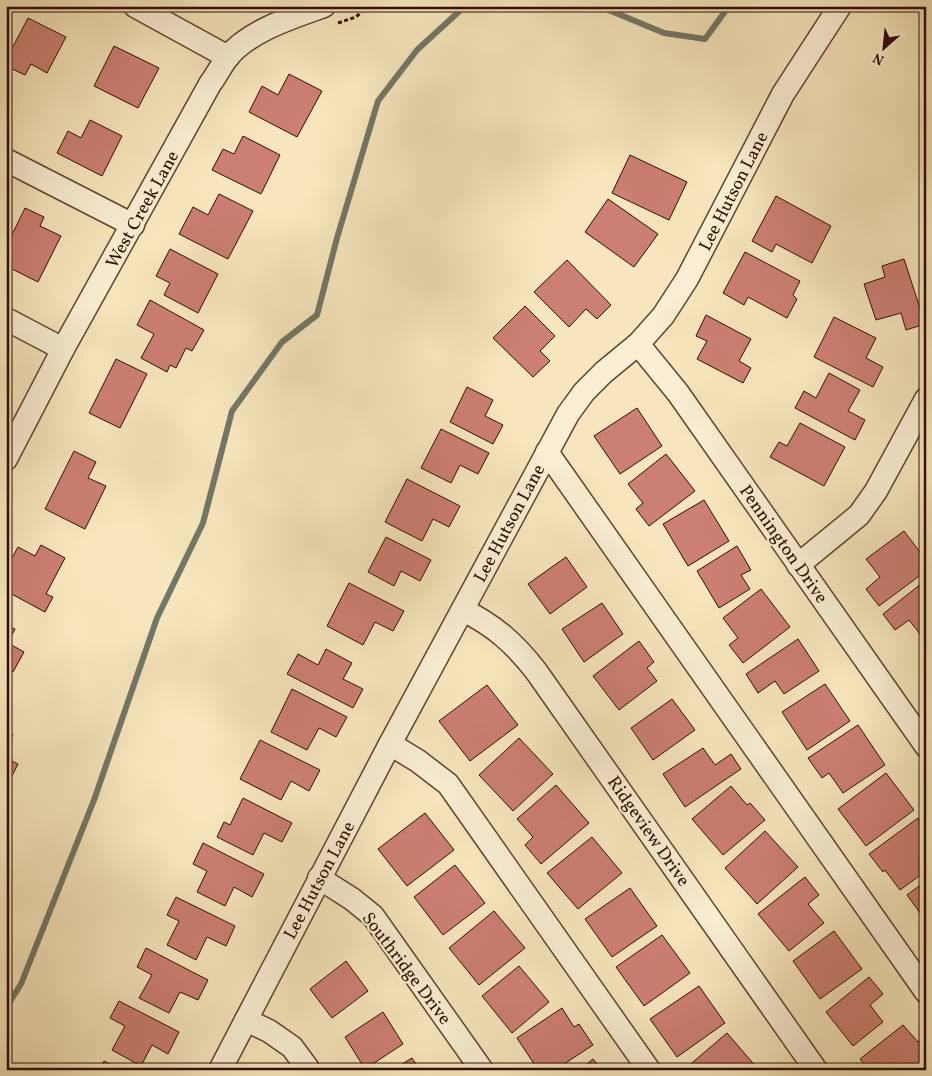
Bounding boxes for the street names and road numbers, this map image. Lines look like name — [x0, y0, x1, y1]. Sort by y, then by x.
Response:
street label: Lee Hutson Lane — [694, 128, 775, 256]
street label: West Creek Lane — [101, 146, 186, 273]
street label: Lee Hutson Lane — [469, 460, 552, 587]
street label: Pennington Drive — [733, 481, 833, 609]
street label: Ridgeview Drive — [600, 772, 695, 892]
street label: Lee Hutson Lane — [279, 817, 362, 944]
street label: Southridge Drive — [355, 907, 456, 1030]

